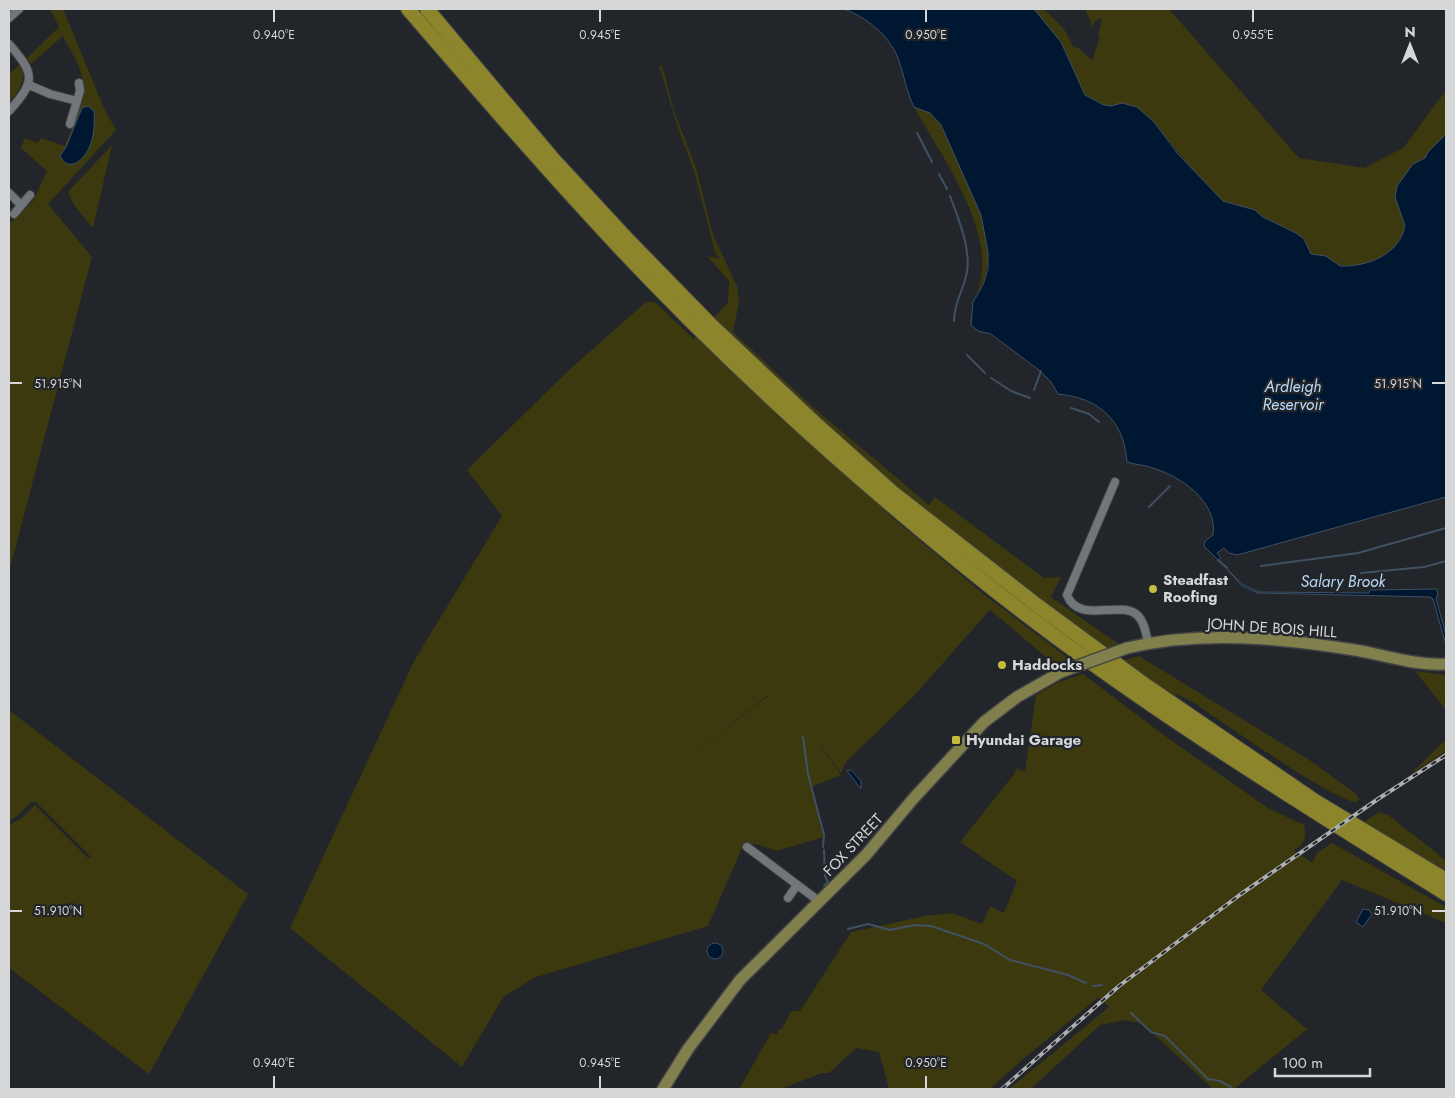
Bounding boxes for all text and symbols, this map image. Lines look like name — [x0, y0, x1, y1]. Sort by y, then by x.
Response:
north arrow — [1385, 20, 1435, 70]
text: N — [1404, 22, 1416, 42]
text: 0.940°E — [253, 26, 295, 44]
text: 0.945°E — [579, 26, 621, 44]
text: 0.950°E — [905, 26, 947, 44]
text: 0.955°E — [1232, 26, 1274, 44]
text: 51.915°N — [34, 375, 82, 393]
water label: Ardleigh Reservoir — [1262, 375, 1325, 416]
text: 51.915°N — [1374, 375, 1422, 393]
place label: Steadfast Roofing — [1163, 569, 1228, 608]
water label: Salary Brook — [1301, 570, 1387, 593]
marker: Steadfast Roofing — [1147, 583, 1159, 595]
street label: JOHN DE BOIS HILL — [1205, 612, 1338, 644]
place label: Haddocks — [1012, 654, 1082, 676]
marker: Haddocks — [996, 659, 1008, 671]
place label: Hyundai Garage — [966, 729, 1082, 751]
marker: Hyundai Garage — [950, 734, 962, 746]
street label: FOX STREET — [818, 809, 888, 881]
text: 51.910°N — [34, 902, 82, 920]
text: 51.910°N — [1374, 902, 1422, 920]
scale bar — [1275, 1046, 1370, 1078]
text: 100 m — [1282, 1052, 1323, 1074]
text: 0.940°E — [253, 1054, 295, 1072]
text: 0.945°E — [579, 1054, 621, 1072]
text: 0.950°E — [905, 1054, 947, 1072]

